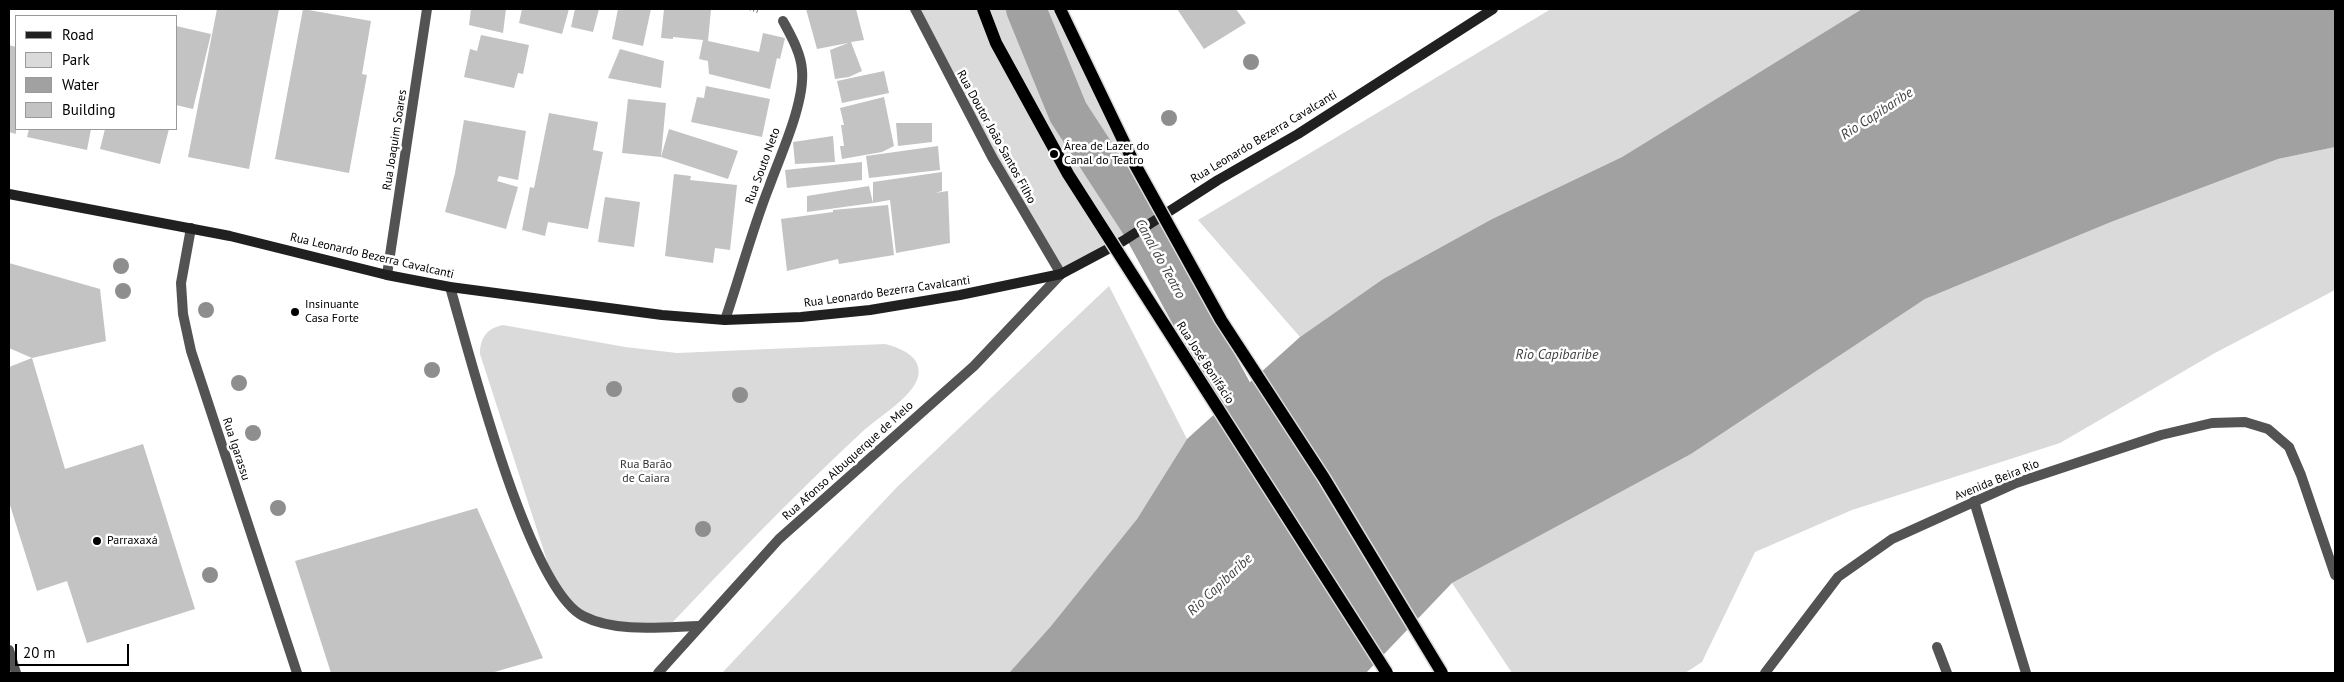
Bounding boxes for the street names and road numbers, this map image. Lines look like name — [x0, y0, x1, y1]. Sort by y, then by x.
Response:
street label: Rua Doutor João Santos Filho — [953, 68, 1039, 206]
street label: Rua Leonardo Bezerra Cavalcanti — [1188, 88, 1340, 186]
street label: Rua Joaquim Soares — [380, 89, 410, 191]
street label: Rua Souto Neto — [743, 126, 783, 206]
street label: Rua Leonardo Bezerra Cavalcanti — [289, 230, 455, 282]
street label: Rua Leonardo Bezerra Cavalcanti — [803, 273, 971, 311]
street label: Rua José Bonifácio — [1173, 319, 1237, 407]
street label: Rua Afonso Albuquerque de Melo — [780, 398, 916, 524]
street label: Rua Igarassu — [219, 416, 253, 482]
street label: Avenida Beira Rio — [1953, 456, 2041, 504]

